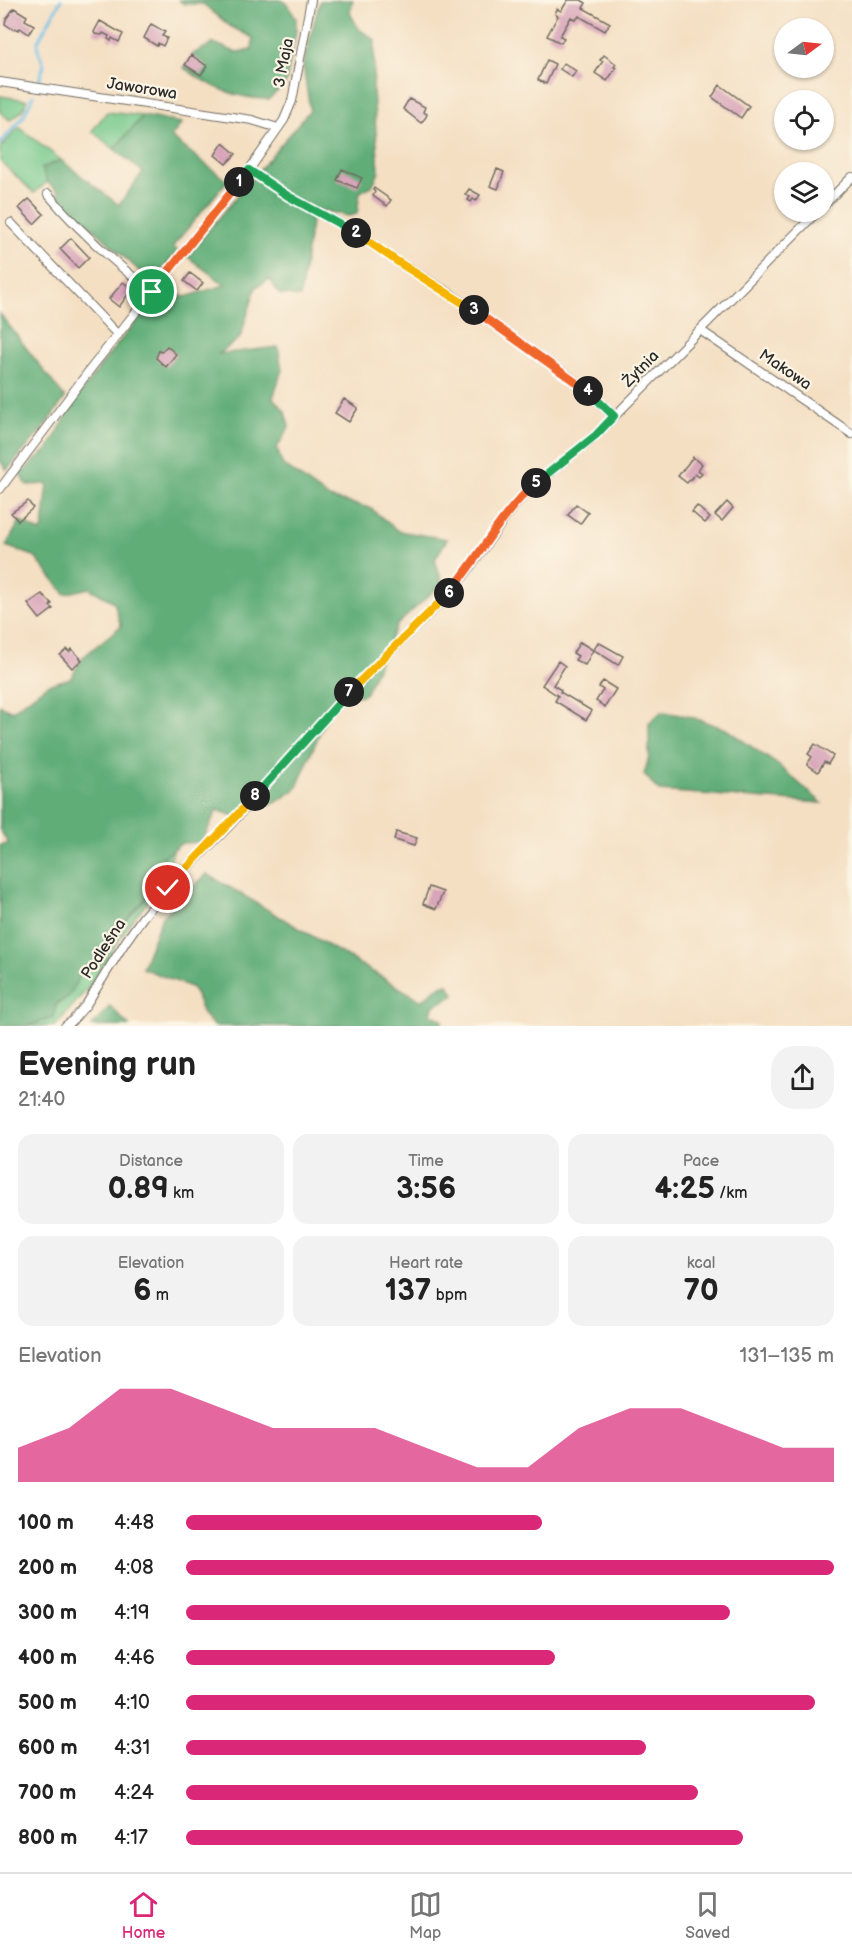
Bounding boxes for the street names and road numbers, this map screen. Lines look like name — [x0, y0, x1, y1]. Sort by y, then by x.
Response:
street label: 3 Maja — [270, 37, 298, 89]
street label: Jaworowa — [105, 74, 179, 104]
street label: Żytnia — [617, 345, 663, 392]
street label: Makowa — [755, 346, 815, 394]
street label: Podleśna — [78, 915, 130, 983]

